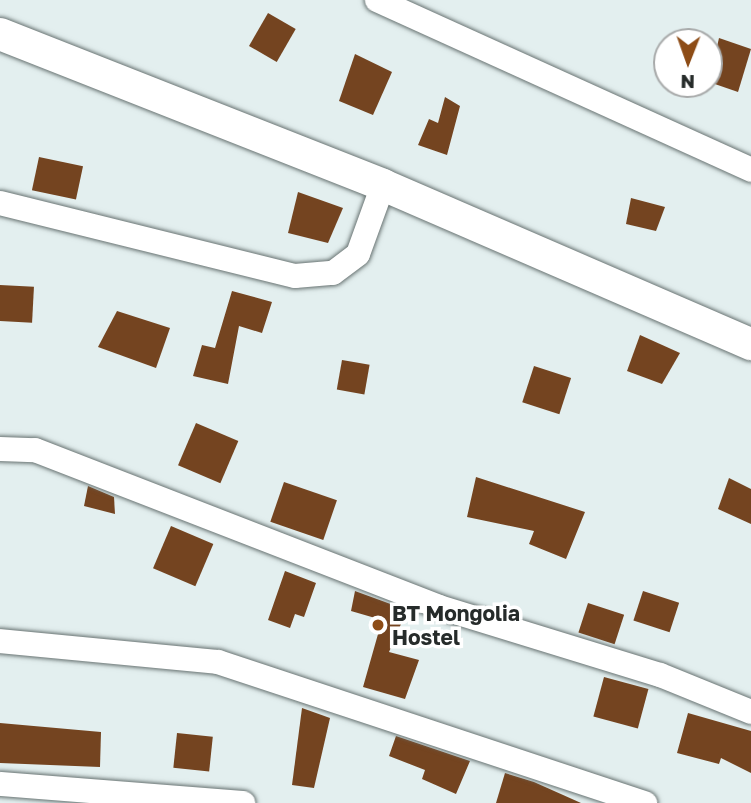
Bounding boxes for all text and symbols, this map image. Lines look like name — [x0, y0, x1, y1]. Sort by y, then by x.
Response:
north arrow — [653, 28, 723, 98]
text: N — [680, 71, 695, 94]
place label: BT Mongolia Hostel — [392, 600, 520, 650]
marker: BT Mongolia Hostel — [370, 617, 386, 633]

